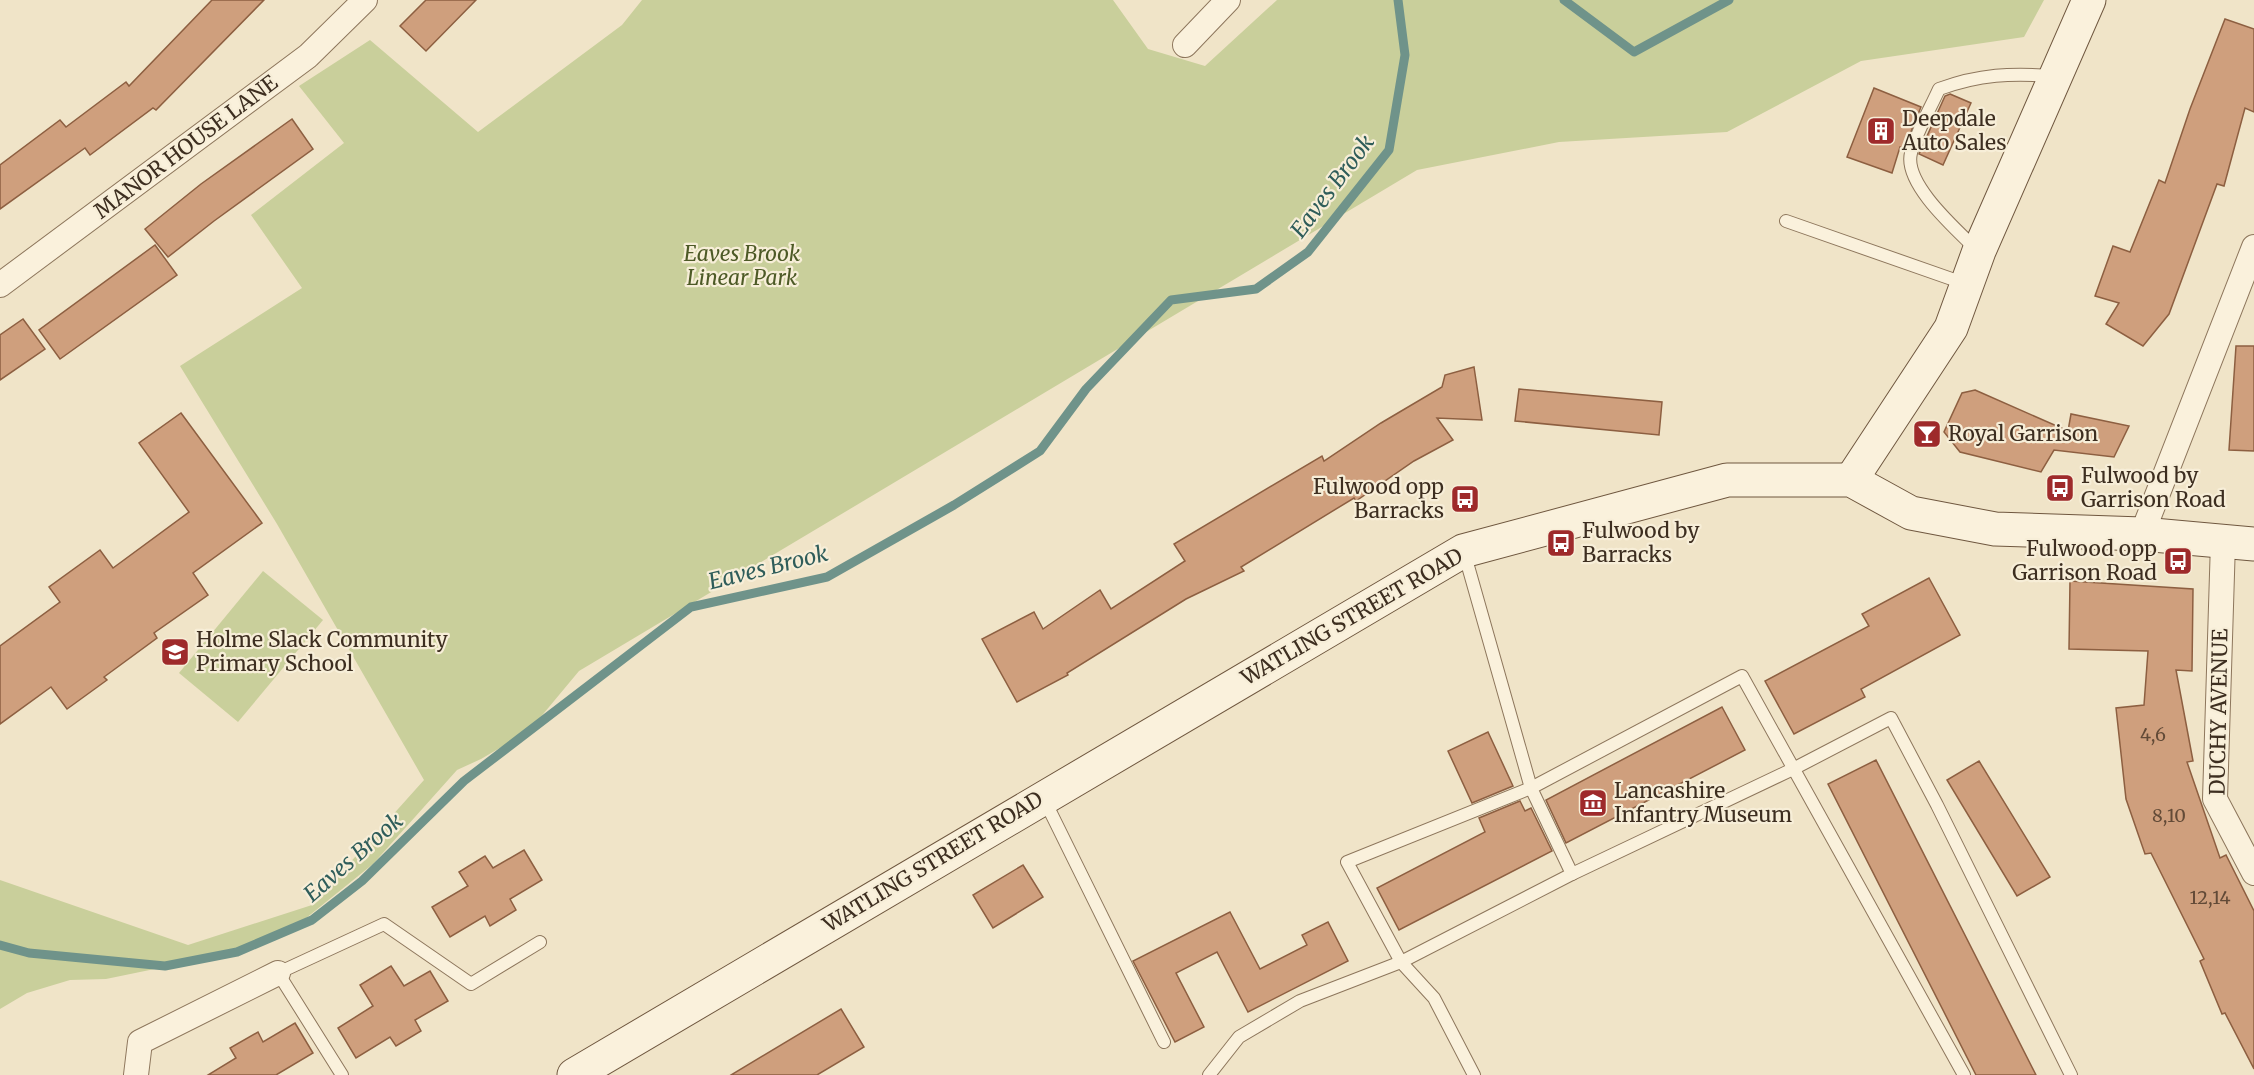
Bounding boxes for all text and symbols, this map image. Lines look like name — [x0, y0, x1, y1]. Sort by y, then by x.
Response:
street label: MANOR HOUSE LANE — [89, 68, 283, 224]
place label: Deepdale Auto Sales — [1901, 105, 2006, 156]
building icon: Deepdale Auto Sales — [1865, 115, 1897, 147]
water label: Eaves Brook — [1284, 129, 1380, 243]
park label: Eaves Brook Linear Park — [684, 240, 801, 291]
bar icon: Royal Garrison — [1911, 418, 1943, 450]
place label: Royal Garrison — [1948, 420, 2098, 447]
place label: Fulwood by Garrison Road — [2081, 462, 2226, 513]
bus stop icon: Fulwood by Garrison Road — [2044, 472, 2076, 504]
place label: Fulwood opp Barracks — [1313, 473, 1444, 524]
bus stop icon: Fulwood opp Barracks — [1449, 483, 1481, 515]
place label: Fulwood by Barracks — [1582, 517, 1700, 568]
bus stop icon: Fulwood by Barracks — [1545, 527, 1577, 559]
place label: Fulwood opp Garrison Road — [2012, 535, 2157, 586]
water label: Eaves Brook — [705, 539, 831, 595]
street label: WATLING STREET ROAD — [1235, 542, 1468, 692]
bus stop icon: Fulwood opp Garrison Road — [2162, 545, 2194, 577]
place label: Holme Slack Community Primary School — [196, 626, 448, 677]
street label: DUCHY AVENUE — [2204, 628, 2233, 796]
school or university icon: Holme Slack Community Primary School — [159, 636, 191, 668]
house number: 4,6 — [2140, 723, 2166, 746]
place label: Lancashire Infantry Museum — [1614, 777, 1792, 828]
street label: WATLING STREET ROAD — [817, 785, 1048, 938]
museum icon: Lancashire Infantry Museum — [1577, 787, 1609, 819]
house number: 8,10 — [2152, 804, 2186, 827]
water label: Eaves Brook — [298, 806, 408, 908]
house number: 12,14 — [2189, 886, 2231, 909]

